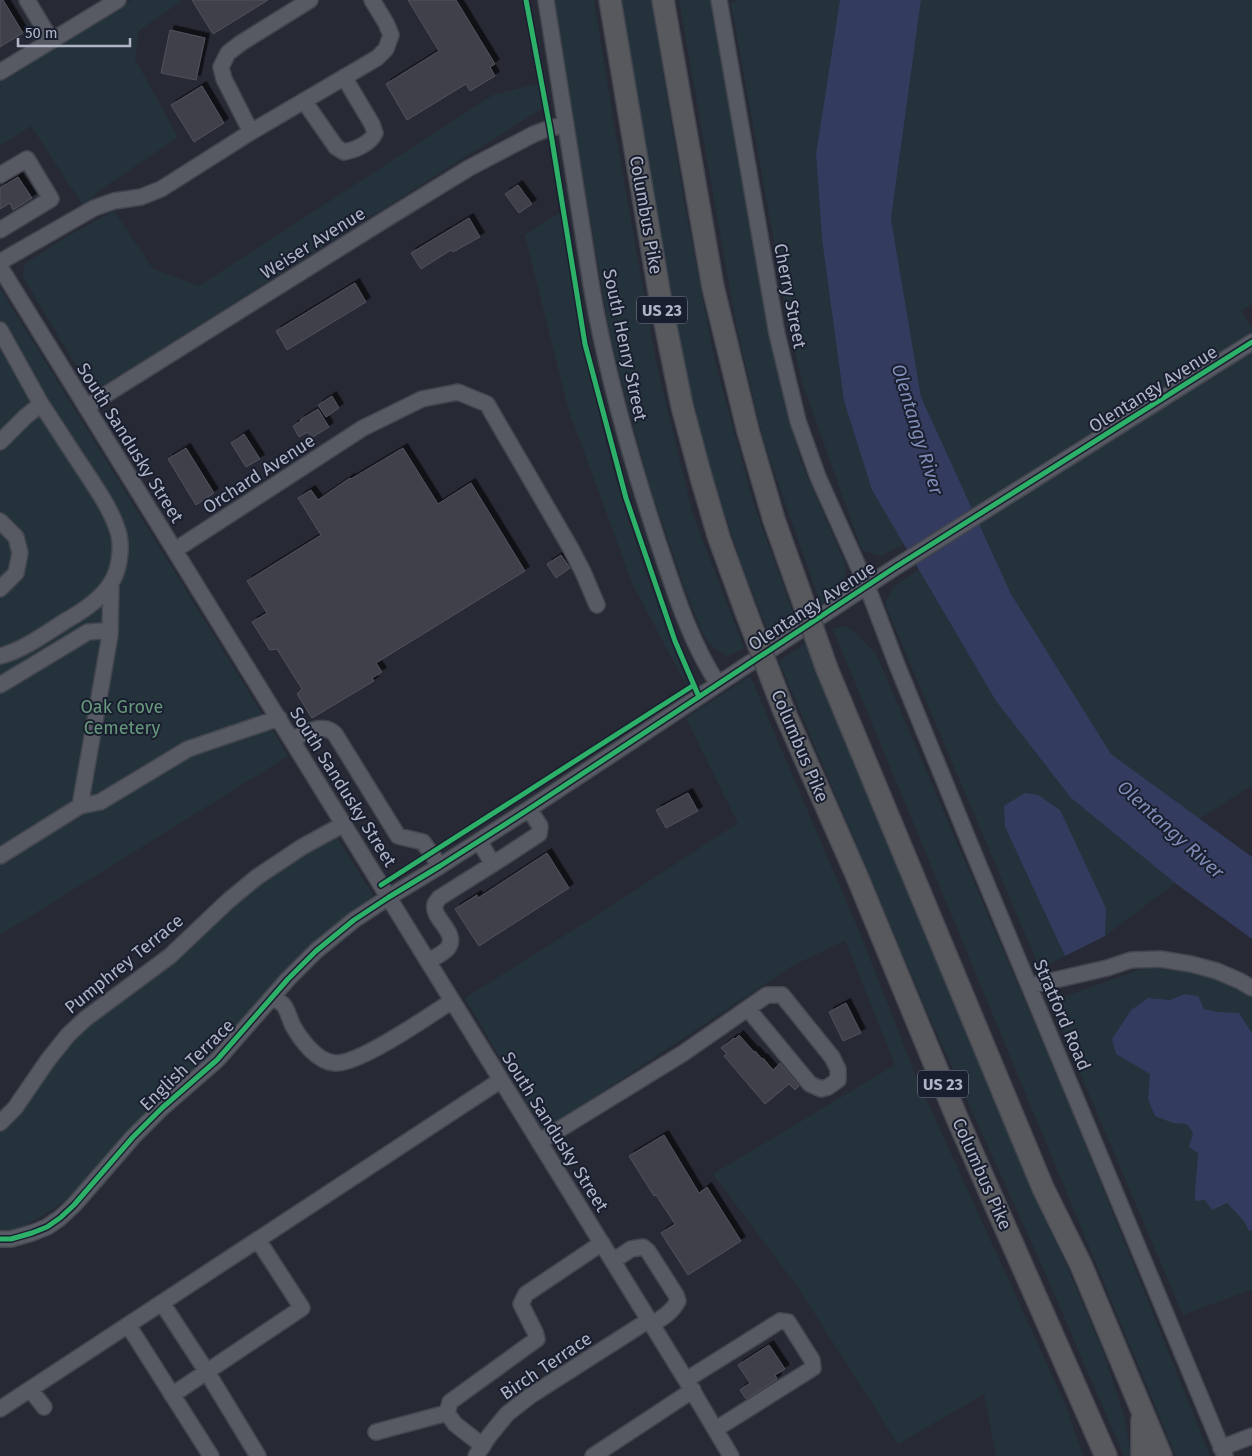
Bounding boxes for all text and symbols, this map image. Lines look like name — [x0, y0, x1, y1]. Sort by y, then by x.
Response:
scale bar — [18, 15, 130, 47]
text: 50 m — [25, 24, 58, 42]
street label: Columbus Pike — [625, 154, 667, 276]
street label: Weiser Avenue — [257, 202, 369, 284]
street label: Cherry Street — [769, 242, 811, 351]
street label: South Henry Street — [598, 267, 652, 423]
road number: US 23 — [637, 296, 687, 324]
street label: Olentangy Avenue — [1085, 341, 1221, 437]
street label: South Sandusky Street — [72, 359, 188, 527]
water label: Olentangy River — [887, 361, 949, 498]
street label: Orchard Avenue — [199, 430, 319, 518]
street label: Olentangy Avenue — [744, 557, 880, 655]
street label: Columbus Pike — [766, 686, 834, 806]
park label: Oak Grove Cemetery — [81, 696, 163, 739]
street label: South Sandusky Street — [285, 703, 401, 871]
water label: Olentangy River — [1113, 775, 1229, 884]
street label: Pumphrey Terrace — [60, 909, 188, 1019]
street label: Stratford Road — [1029, 956, 1095, 1074]
street label: English Terrace — [135, 1014, 239, 1116]
street label: South Sandusky Street — [497, 1048, 613, 1216]
road number: US 23 — [918, 1070, 968, 1098]
street label: Columbus Pike — [948, 1115, 1016, 1233]
street label: Birch Terrace — [496, 1327, 596, 1405]

